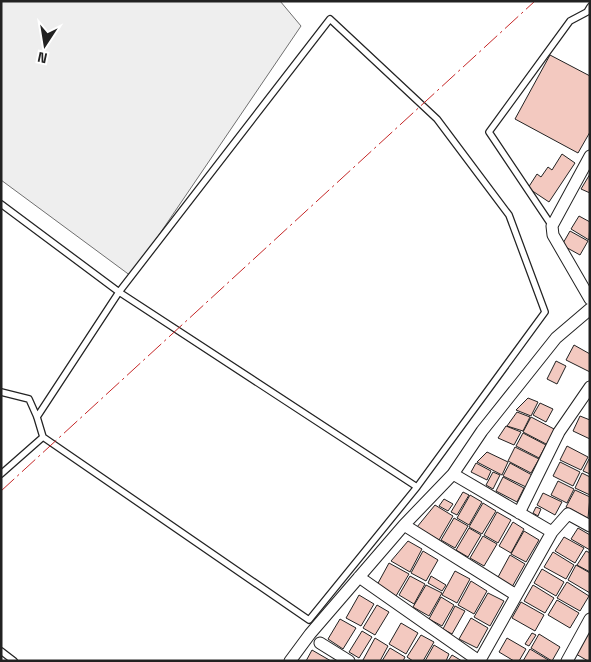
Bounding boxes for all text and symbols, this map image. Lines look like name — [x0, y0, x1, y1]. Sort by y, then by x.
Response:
north arrow — [20, 20, 70, 70]
text: N — [36, 48, 49, 67]

